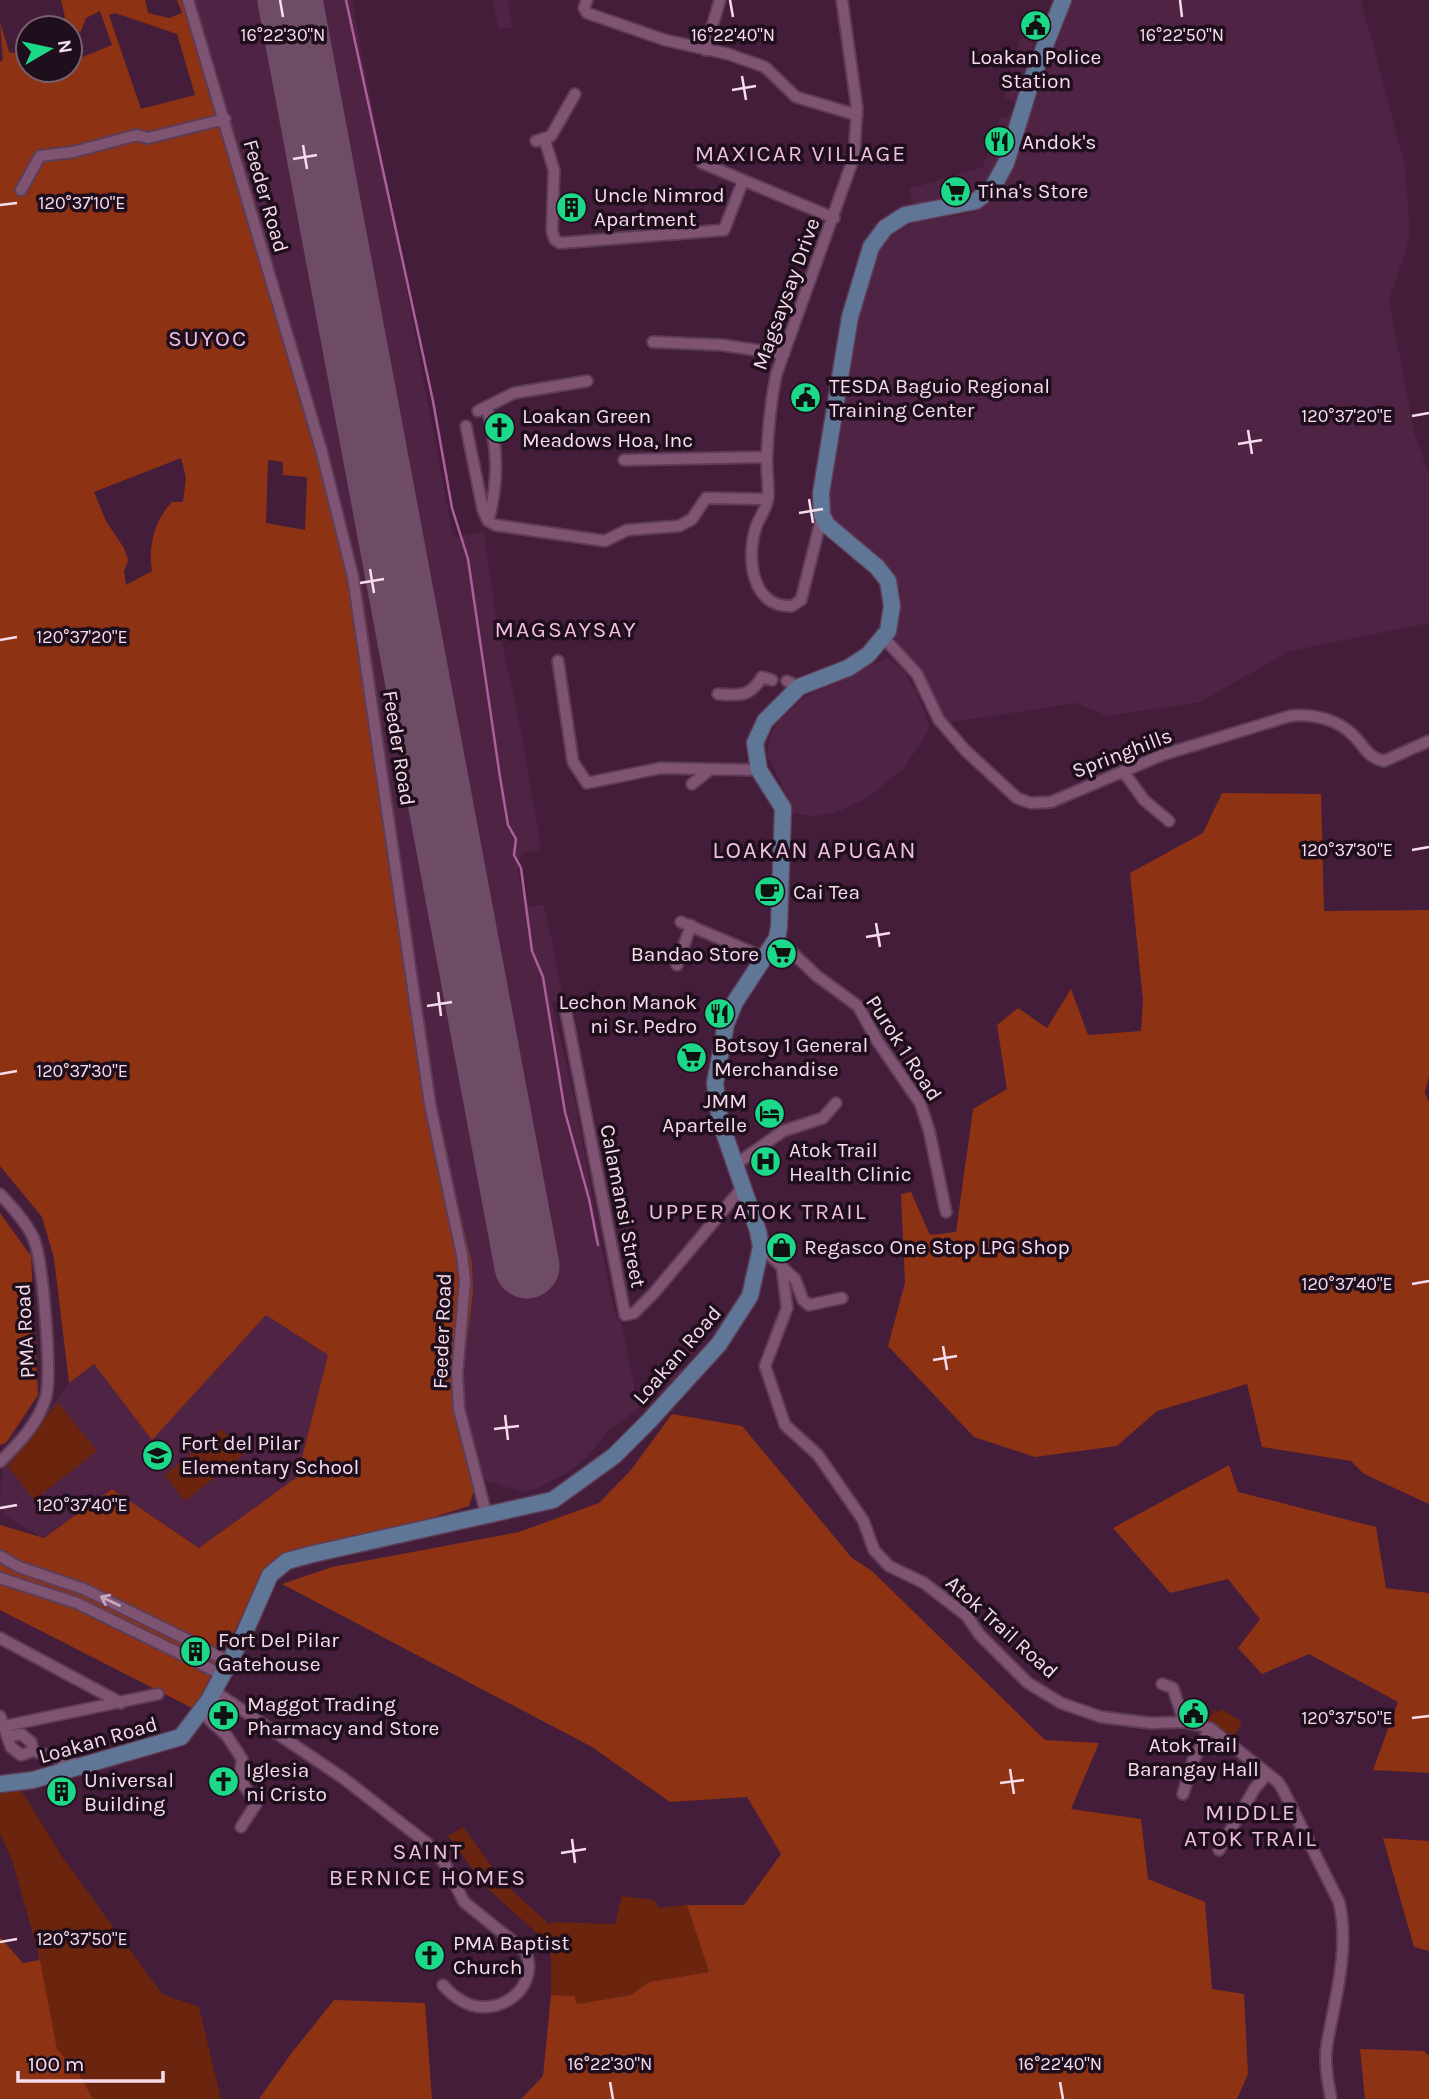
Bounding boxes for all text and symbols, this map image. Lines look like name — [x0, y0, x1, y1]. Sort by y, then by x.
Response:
public building icon: Loakan Police Station — [1019, 8, 1053, 42]
north arrow — [14, 14, 84, 84]
text: 16°22'30"N — [241, 24, 325, 46]
text: 16°22'40"N — [691, 24, 775, 46]
text: 16°22'50"N — [1140, 24, 1224, 46]
text: N — [53, 38, 77, 55]
place label: Loakan Police Station — [971, 45, 1101, 93]
restaurant icon: Andok's — [982, 125, 1016, 159]
place label: Andok's — [1022, 130, 1096, 154]
street label: Feeder Road — [238, 137, 294, 255]
district label: MAXICAR VILLAGE — [695, 140, 907, 167]
supermarket icon: Tina's Store — [938, 174, 972, 208]
place label: Tina's Store — [978, 179, 1088, 203]
place label: Uncle Nimrod Apartment — [594, 183, 725, 231]
building icon: Uncle Nimrod Apartment — [554, 190, 588, 224]
text: 120°37'10"E — [39, 192, 125, 214]
street label: Magsaysay Drive — [747, 215, 825, 373]
district label: SUYOC — [168, 325, 248, 352]
place label: TESDA Baguio Regional Training Center — [829, 374, 1050, 422]
public building icon: TESDA Baguio Regional Training Center — [789, 381, 823, 415]
place label: Loakan Green Meadows Hoa, Inc — [522, 404, 693, 452]
text: 120°37'20"E — [1301, 405, 1393, 427]
church icon: Loakan Green Meadows Hoa, Inc — [482, 411, 516, 445]
district label: MAGSAYSAY — [494, 616, 638, 643]
text: 120°37'20"E — [36, 626, 128, 648]
street label: Feeder Road — [378, 689, 420, 807]
street label: Springhills — [1069, 723, 1175, 783]
district label: LOAKAN APUGAN — [712, 836, 918, 864]
text: 120°37'30"E — [1301, 839, 1393, 861]
cafe icon: Cai Tea — [753, 875, 787, 909]
place label: Cai Tea — [793, 880, 860, 904]
supermarket icon: Bandao Store — [765, 937, 799, 971]
place label: Bandao Store — [631, 942, 759, 966]
place label: Lechon Manok ni Sr. Pedro — [558, 990, 697, 1038]
street label: Purok 1 Road — [861, 991, 947, 1105]
restaurant icon: Lechon Manok ni Sr. Pedro — [703, 997, 737, 1031]
place label: Botsoy 1 General Merchandise — [714, 1033, 868, 1081]
supermarket icon: Botsoy 1 General Merchandise — [674, 1040, 708, 1074]
text: 120°37'30"E — [36, 1060, 128, 1082]
place label: JMM Apartelle — [662, 1089, 747, 1137]
hotel icon: JMM Apartelle — [753, 1096, 787, 1130]
street label: Calamansi Street — [595, 1122, 651, 1290]
place label: Atok Trail Health Clinic — [789, 1138, 912, 1186]
hospital icon: Atok Trail Health Clinic — [749, 1145, 783, 1179]
district label: UPPER ATOK TRAIL — [648, 1198, 868, 1225]
shop icon: Regasco One Stop LPG Shop — [764, 1230, 798, 1264]
place label: Regasco One Stop LPG Shop — [804, 1235, 1070, 1259]
street label: Feeder Road — [428, 1273, 456, 1389]
text: 120°37'40"E — [1301, 1273, 1393, 1295]
street label: PMA Road — [11, 1283, 39, 1379]
street label: Loakan Road — [628, 1301, 726, 1409]
place label: Fort del Pilar Elementary School — [181, 1431, 359, 1479]
school or university icon: Fort del Pilar Elementary School — [141, 1438, 175, 1472]
text: 120°37'40"E — [36, 1494, 128, 1516]
street label: Atok Trail Road — [941, 1571, 1063, 1683]
one-way arrow — [100, 1594, 121, 1607]
place label: Fort Del Pilar Gatehouse — [218, 1628, 339, 1676]
building icon: Fort Del Pilar Gatehouse — [178, 1635, 212, 1669]
place label: Maggot Trading Pharmacy and Store — [247, 1692, 439, 1740]
public building icon: Atok Trail Barangay Hall — [1176, 1696, 1210, 1730]
pharmacy icon: Maggot Trading Pharmacy and Store — [207, 1699, 241, 1733]
text: 120°37'50"E — [1301, 1707, 1393, 1729]
street label: Loakan Road — [36, 1712, 160, 1768]
place label: Atok Trail Barangay Hall — [1127, 1733, 1259, 1781]
place label: Iglesia ni Cristo — [246, 1758, 327, 1806]
church icon: Iglesia ni Cristo — [206, 1765, 240, 1799]
place label: Universal Building — [84, 1768, 174, 1816]
building icon: Universal Building — [44, 1775, 78, 1809]
district label: MIDDLE ATOK TRAIL — [1184, 1799, 1318, 1852]
district label: SAINT BERNICE HOMES — [329, 1838, 527, 1891]
text: 120°37'50"E — [36, 1928, 128, 1950]
place label: PMA Baptist Church — [453, 1931, 570, 1979]
church icon: PMA Baptist Church — [413, 1938, 447, 1972]
scale bar — [18, 2039, 163, 2084]
text: 100 m — [28, 2052, 85, 2076]
text: 16°22'30"N — [568, 2053, 652, 2075]
text: 16°22'40"N — [1018, 2053, 1102, 2075]

